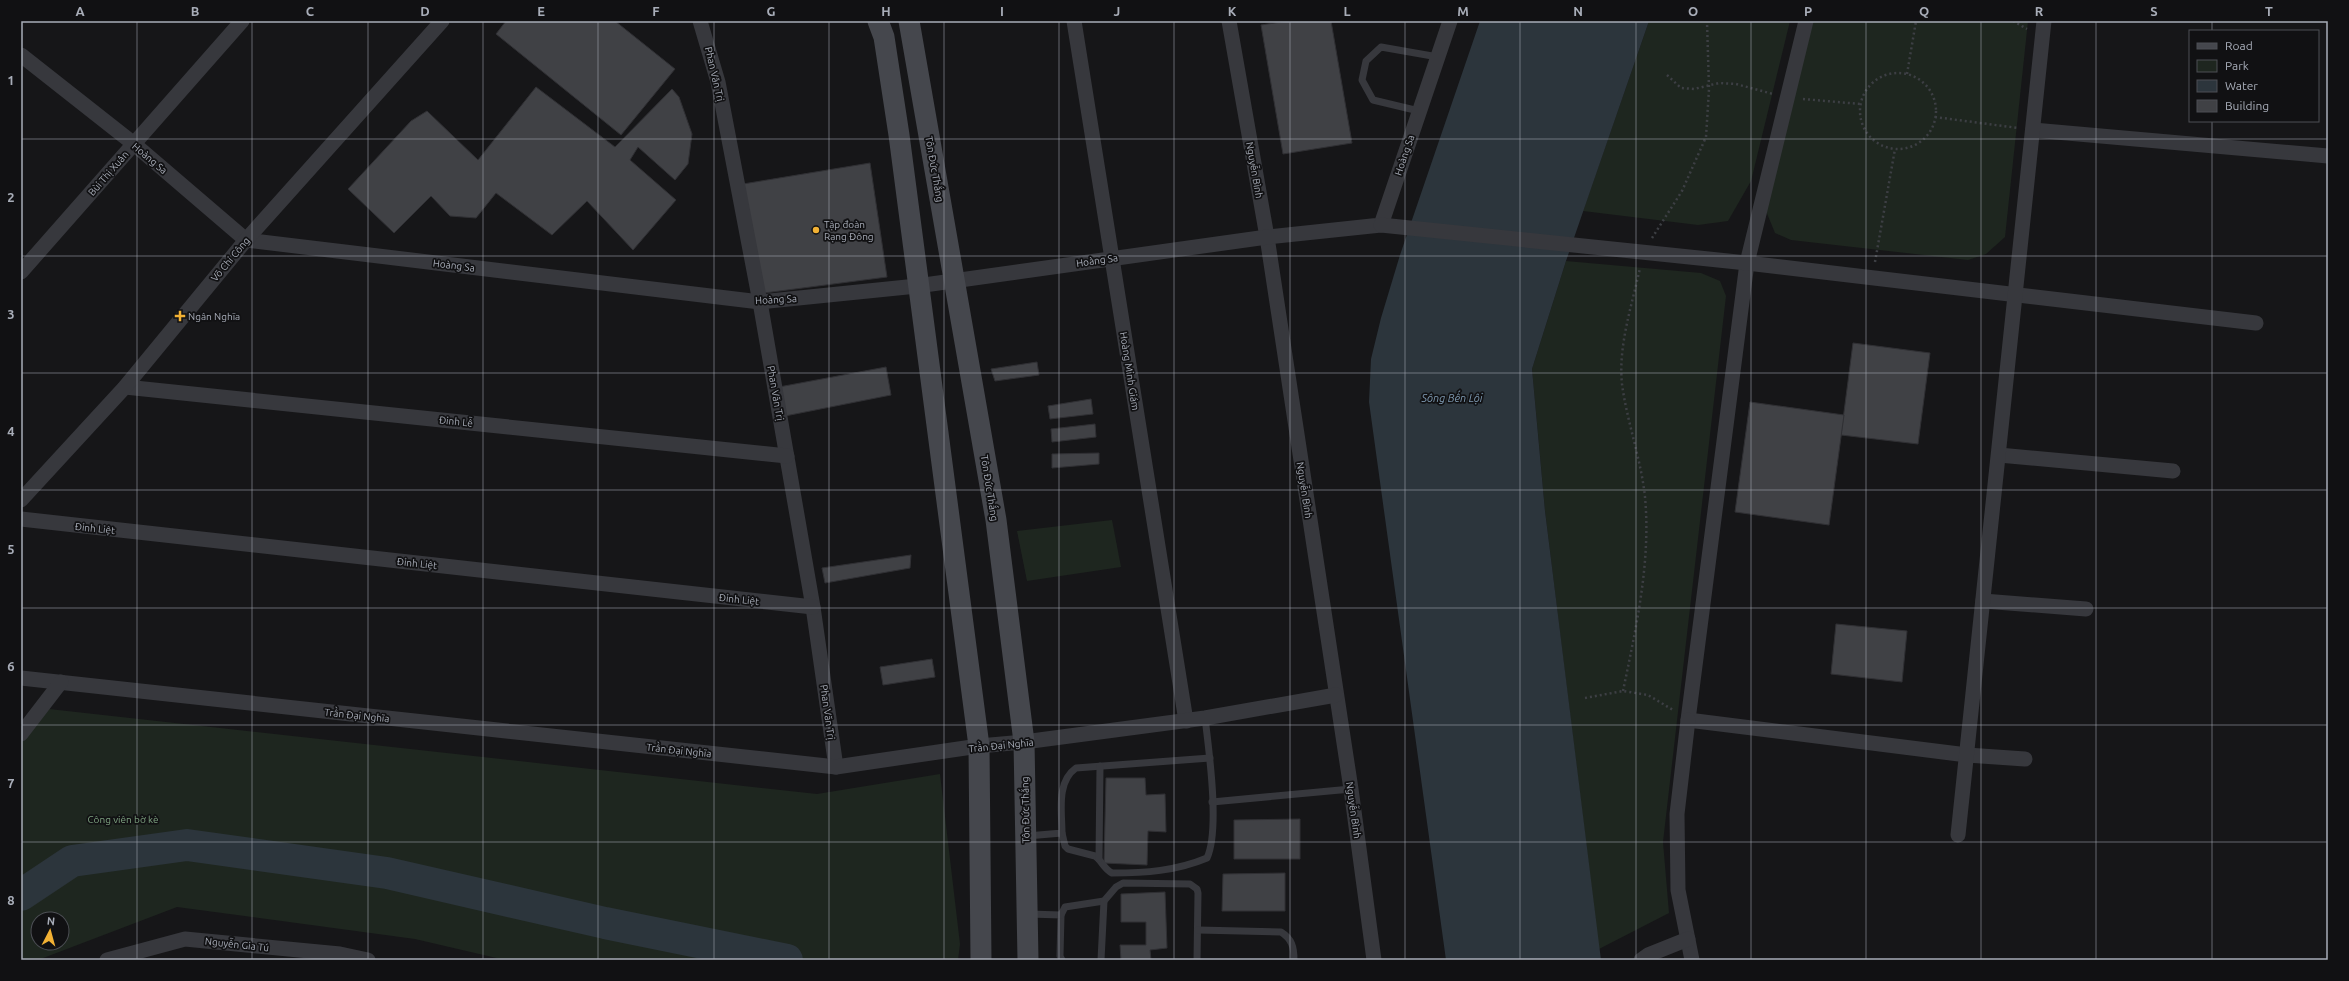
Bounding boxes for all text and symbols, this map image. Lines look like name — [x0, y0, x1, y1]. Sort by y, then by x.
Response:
text: A — [75, 4, 85, 18]
text: B — [191, 4, 200, 18]
text: C — [306, 4, 315, 18]
text: D — [420, 4, 430, 18]
text: E — [537, 4, 545, 18]
text: F — [652, 4, 660, 18]
text: G — [767, 4, 776, 18]
text: H — [881, 4, 891, 18]
text: I — [1000, 4, 1004, 18]
text: J — [1114, 4, 1120, 18]
text: K — [1228, 4, 1237, 18]
text: L — [1343, 4, 1351, 18]
text: M — [1457, 4, 1469, 18]
text: N — [1573, 4, 1583, 18]
text: O — [1688, 4, 1698, 18]
text: P — [1804, 4, 1812, 18]
text: Q — [1919, 4, 1929, 18]
text: R — [2035, 4, 2044, 18]
text: S — [2150, 4, 2158, 18]
text: T — [2265, 4, 2273, 18]
legend — [2189, 30, 2319, 122]
text: Road — [2225, 39, 2253, 52]
street label: Phan Văn Trị — [702, 46, 726, 103]
text: Park — [2225, 59, 2249, 72]
text: 1 — [7, 73, 15, 87]
text: Water — [2225, 79, 2258, 92]
text: Building — [2225, 99, 2269, 112]
street label: Hoàng Sa — [1392, 133, 1417, 177]
street label: Tôn Đức Thắng — [923, 135, 947, 203]
street label: Hoàng Sa — [130, 141, 169, 176]
street label: Nguyễn Bình — [1244, 141, 1265, 199]
street label: Bùi Thị Xuân — [86, 149, 131, 199]
text: 2 — [7, 190, 15, 204]
place label: Tập đoàn Rạng Đông — [824, 219, 874, 243]
marker: Tập đoàn Rạng Đông — [811, 225, 821, 235]
street label: Võ Chí Công — [209, 235, 252, 284]
street label: Hoàng Sa — [1075, 252, 1119, 269]
street label: Hoàng Sa — [432, 257, 476, 274]
street label: Hoàng Sa — [755, 293, 797, 306]
text: 3 — [7, 307, 15, 321]
marker: Ngân Nghĩa — [175, 311, 185, 321]
place label: Ngân Nghĩa — [188, 311, 240, 322]
street label: Hoàng Minh Giám — [1118, 331, 1141, 411]
street label: Phan Văn Trị — [764, 365, 786, 422]
water label: Sông Bến Lội — [1421, 390, 1484, 405]
street label: Đinh Lễ — [438, 414, 473, 429]
text: 4 — [7, 424, 15, 438]
street label: Tôn Đức Thắng — [979, 454, 1001, 522]
street label: Nguyễn Bình — [1295, 461, 1315, 519]
street label: Đinh Liệt — [74, 521, 116, 537]
text: 5 — [7, 542, 15, 556]
street label: Đinh Liệt — [396, 556, 438, 572]
street label: Đinh Liệt — [718, 592, 760, 608]
text: 6 — [7, 659, 15, 673]
street label: Phan Văn Trị — [817, 684, 837, 741]
street label: Trần Đại Nghĩa — [324, 705, 390, 725]
street label: Trần Đại Nghĩa — [968, 735, 1034, 755]
street label: Trần Đại Nghĩa — [646, 740, 712, 760]
text: 7 — [7, 776, 15, 790]
street label: Tôn Đức Thắng — [1018, 776, 1032, 844]
street label: Nguyễn Bình — [1344, 781, 1363, 839]
park label: Công viên bờ kè — [88, 814, 158, 825]
text: 8 — [7, 893, 15, 907]
north arrow — [30, 911, 70, 951]
text: N — [46, 915, 56, 927]
street label: Nguyễn Gia Tú — [204, 935, 270, 953]

